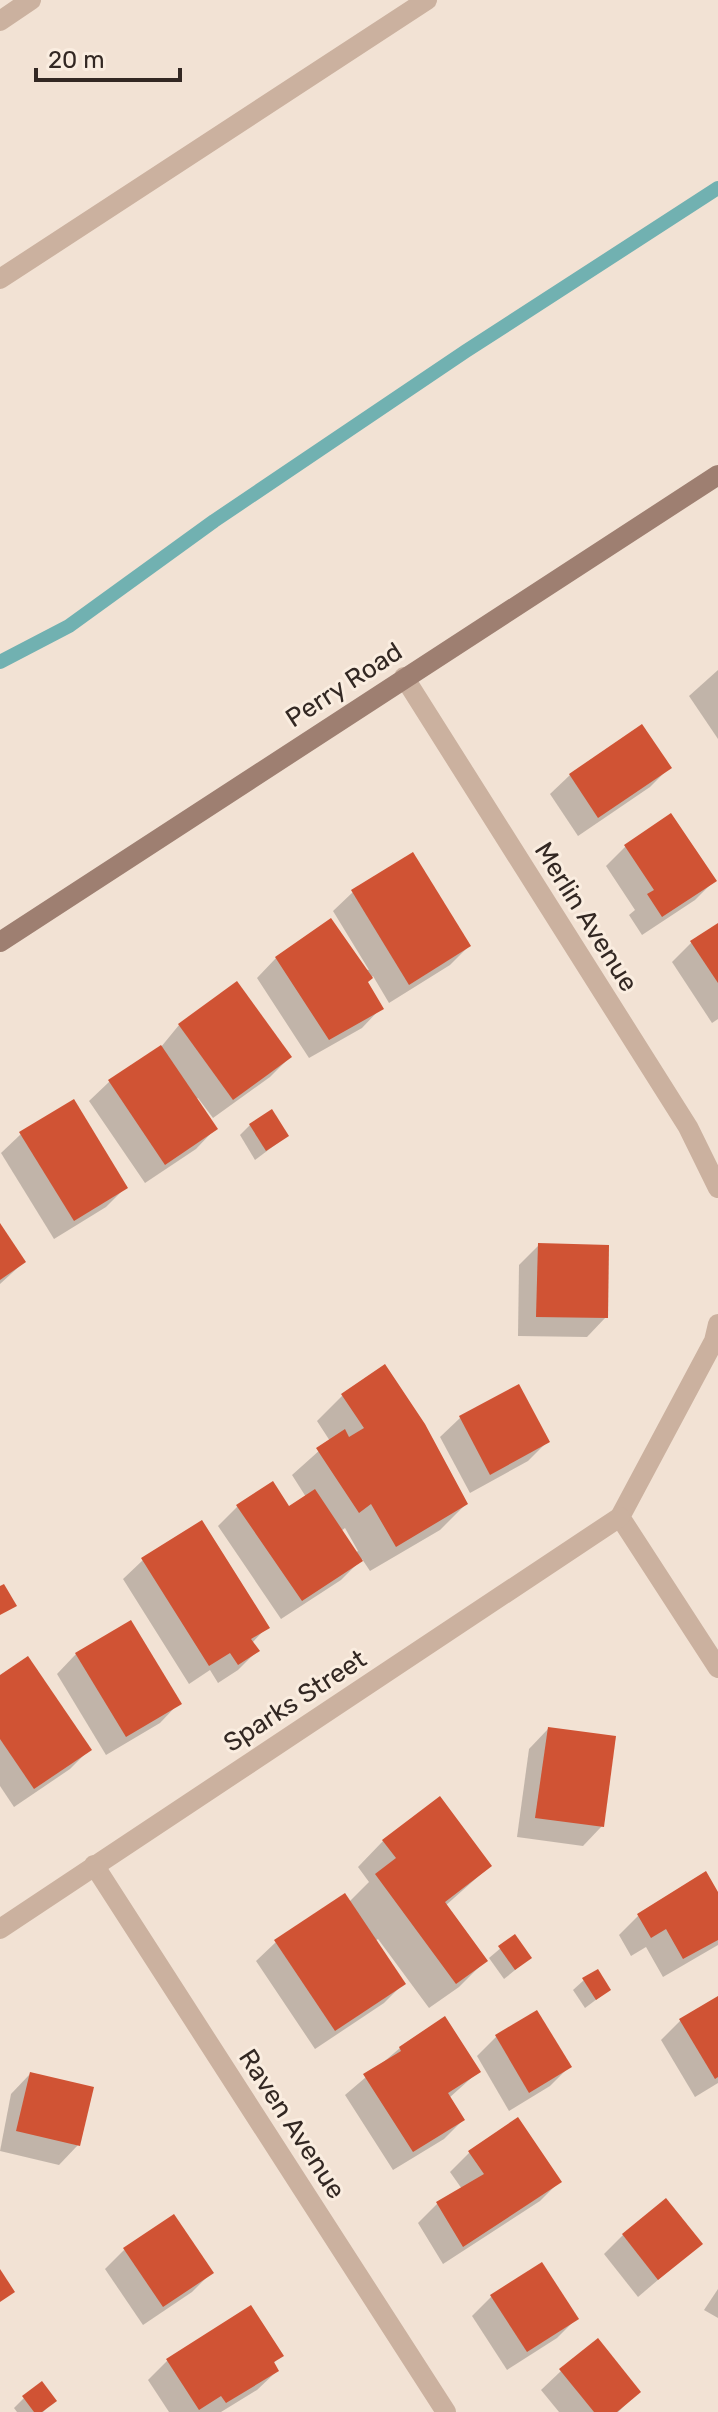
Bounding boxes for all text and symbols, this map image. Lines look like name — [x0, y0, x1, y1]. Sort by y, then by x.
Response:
scale bar — [36, 32, 180, 82]
text: 20 m — [48, 46, 105, 74]
street label: Perry Road — [280, 636, 408, 734]
street label: Merlin Avenue — [528, 837, 644, 997]
street label: Sparks Street — [218, 1643, 372, 1759]
street label: Raven Avenue — [232, 2043, 352, 2205]

